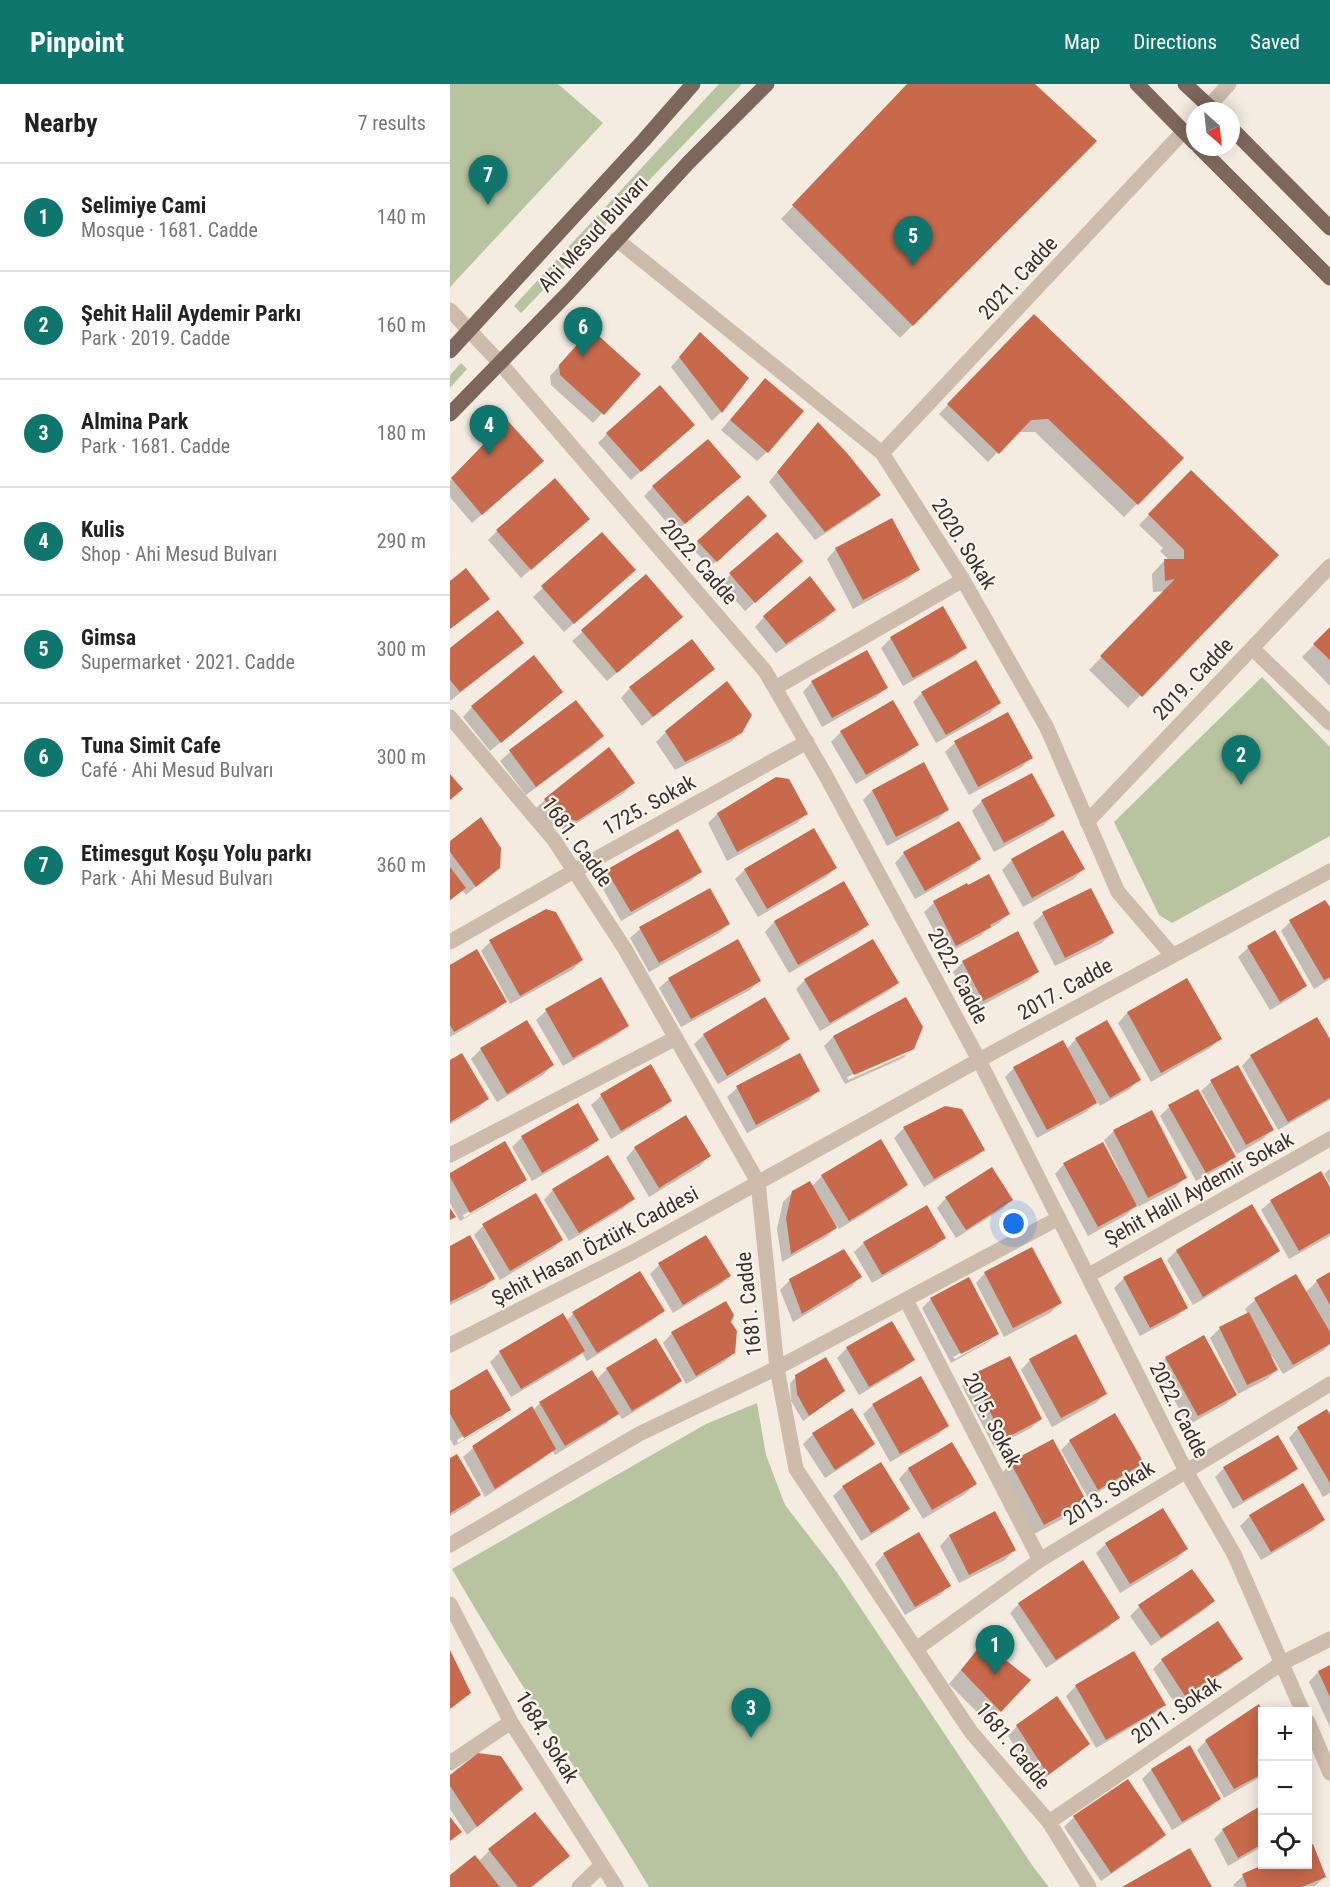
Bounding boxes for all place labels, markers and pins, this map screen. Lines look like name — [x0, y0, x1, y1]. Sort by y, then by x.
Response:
pin: 7 — [468, 156, 507, 205]
pin: 5 — [894, 216, 932, 266]
pin: 6 — [564, 308, 602, 357]
pin: 4 — [470, 406, 508, 455]
pin: 2 — [1222, 736, 1260, 785]
pin: 1 — [976, 1626, 1014, 1675]
pin: 3 — [732, 1688, 770, 1738]

